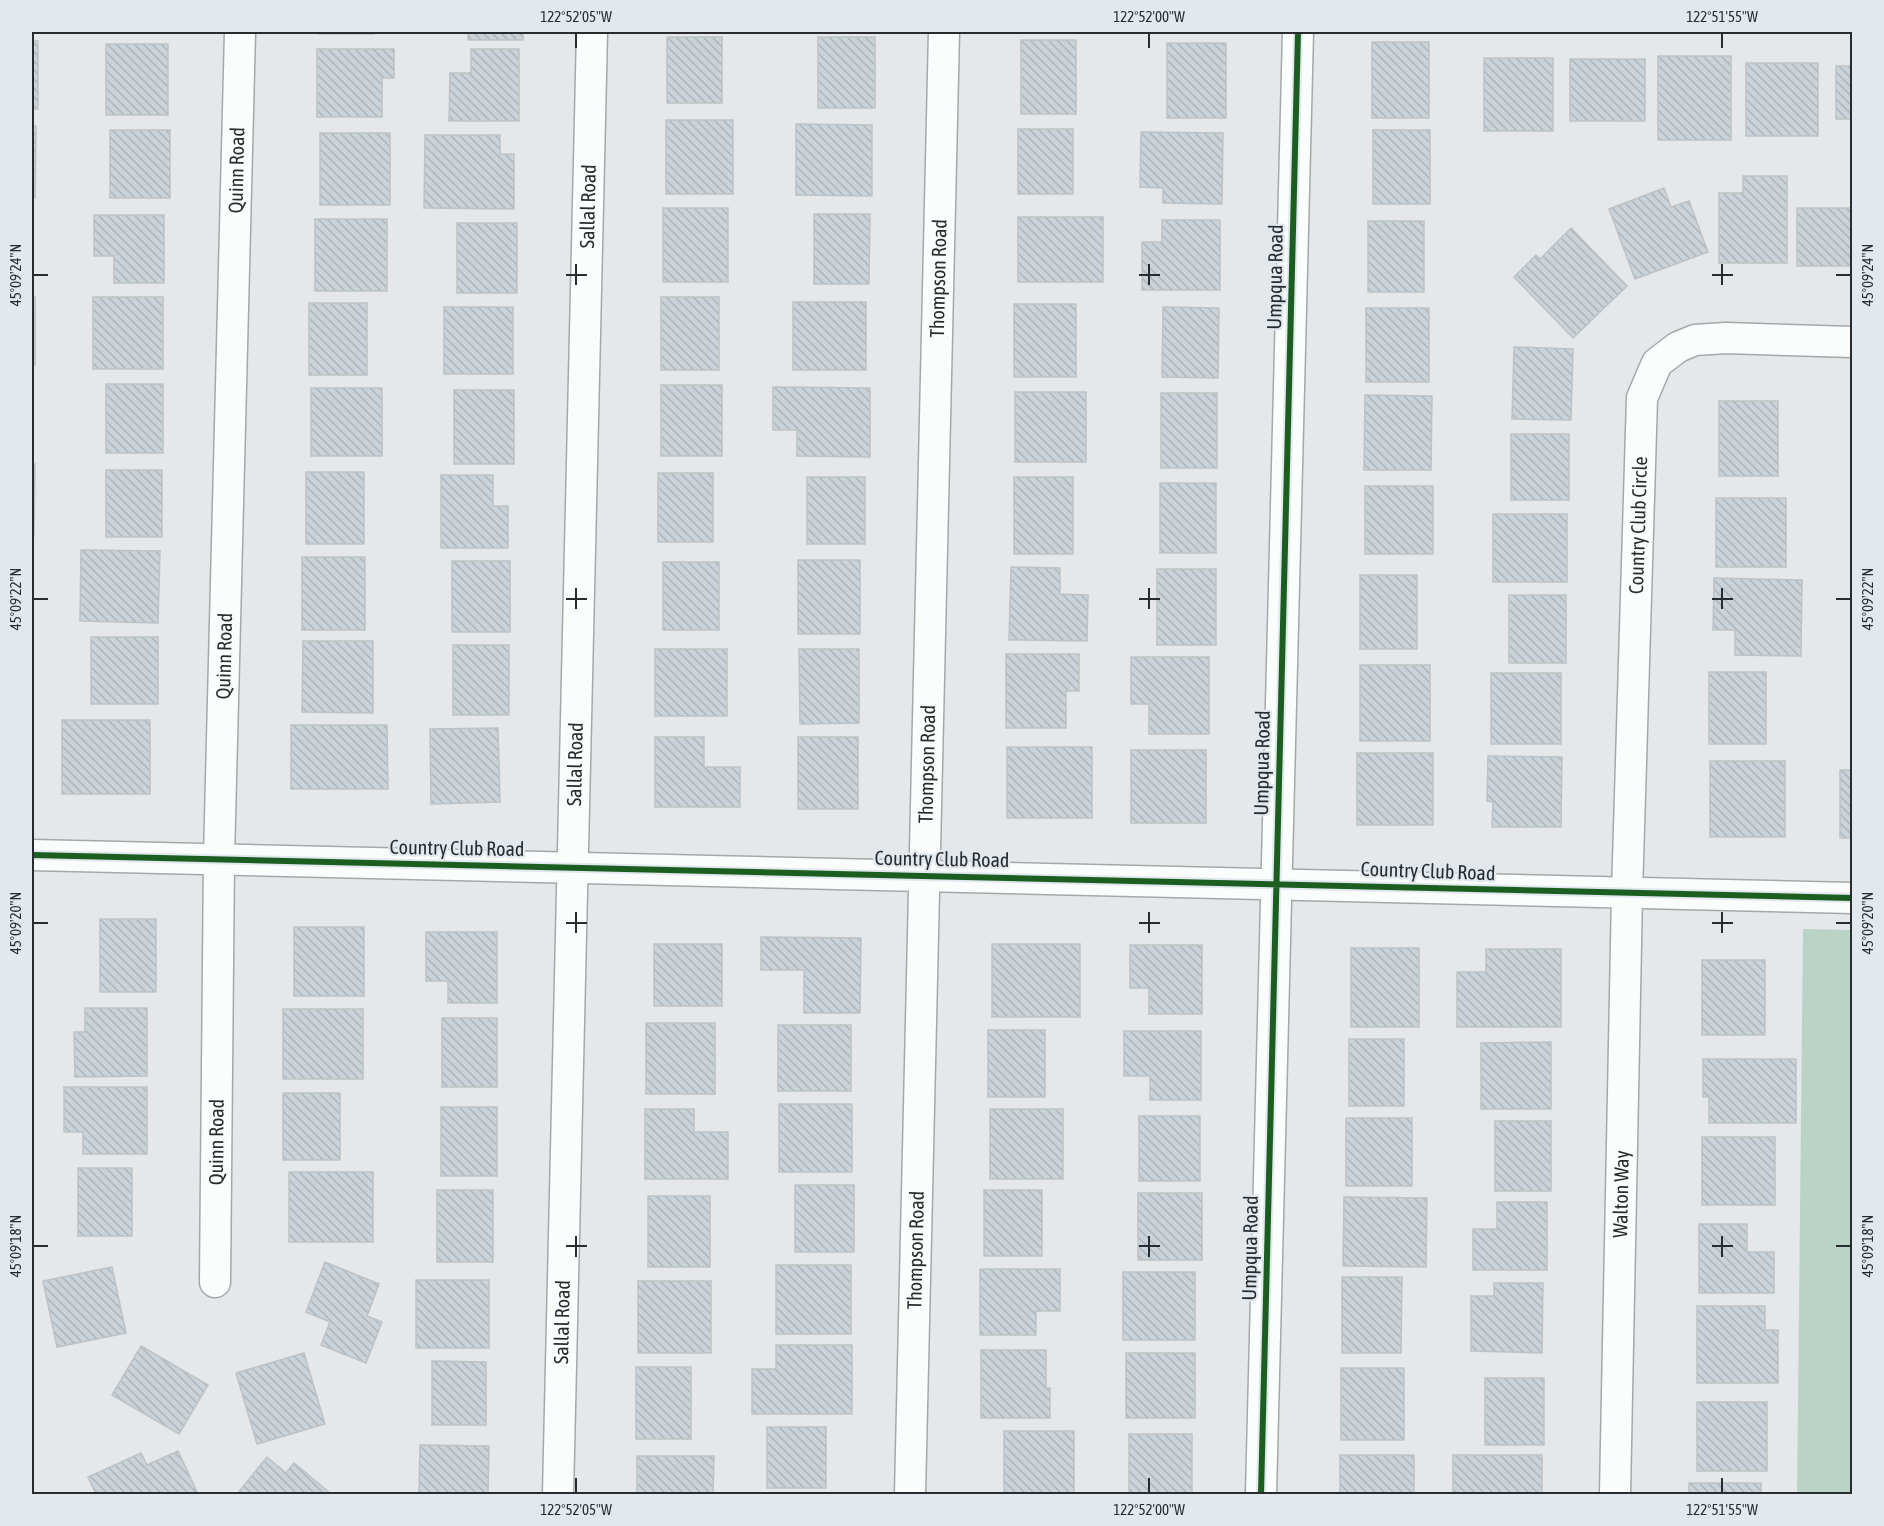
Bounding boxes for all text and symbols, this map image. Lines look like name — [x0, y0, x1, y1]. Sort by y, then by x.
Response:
text: 122°52'05"W — [540, 8, 612, 25]
text: 122°52'00"W — [1113, 8, 1185, 25]
text: 122°51'55"W — [1686, 8, 1758, 25]
street label: Quinn Road — [223, 127, 249, 214]
street label: Sallal Road — [575, 164, 600, 249]
street label: Thompson Road — [925, 219, 951, 338]
street label: Umpqua Road — [1262, 224, 1287, 330]
text: 45°09'24"N — [7, 244, 24, 306]
text: 45°09'24"N — [1859, 244, 1876, 306]
street label: Country Club Circle — [1624, 456, 1651, 594]
text: 45°09'22"N — [7, 568, 24, 630]
text: 45°09'22"N — [1859, 568, 1876, 630]
street label: Quinn Road — [211, 613, 236, 700]
street label: Thompson Road — [914, 705, 939, 824]
street label: Umpqua Road — [1249, 710, 1274, 816]
street label: Sallal Road — [562, 722, 587, 806]
street label: Country Club Road — [389, 835, 525, 860]
street label: Country Club Road — [874, 846, 1010, 871]
street label: Country Club Road — [1360, 857, 1496, 884]
text: 45°09'20"N — [7, 892, 24, 954]
text: 45°09'20"N — [1859, 892, 1876, 954]
street label: Quinn Road — [204, 1099, 228, 1185]
street label: Walton Way — [1608, 1150, 1633, 1238]
street label: Thompson Road — [902, 1191, 928, 1310]
street label: Umpqua Road — [1237, 1195, 1262, 1301]
text: 45°09'18"N — [7, 1215, 24, 1277]
text: 45°09'18"N — [1859, 1215, 1876, 1277]
street label: Sallal Road — [549, 1280, 574, 1364]
text: 122°52'05"W — [540, 1501, 612, 1518]
text: 122°52'00"W — [1113, 1501, 1185, 1518]
text: 122°51'55"W — [1686, 1501, 1758, 1518]

